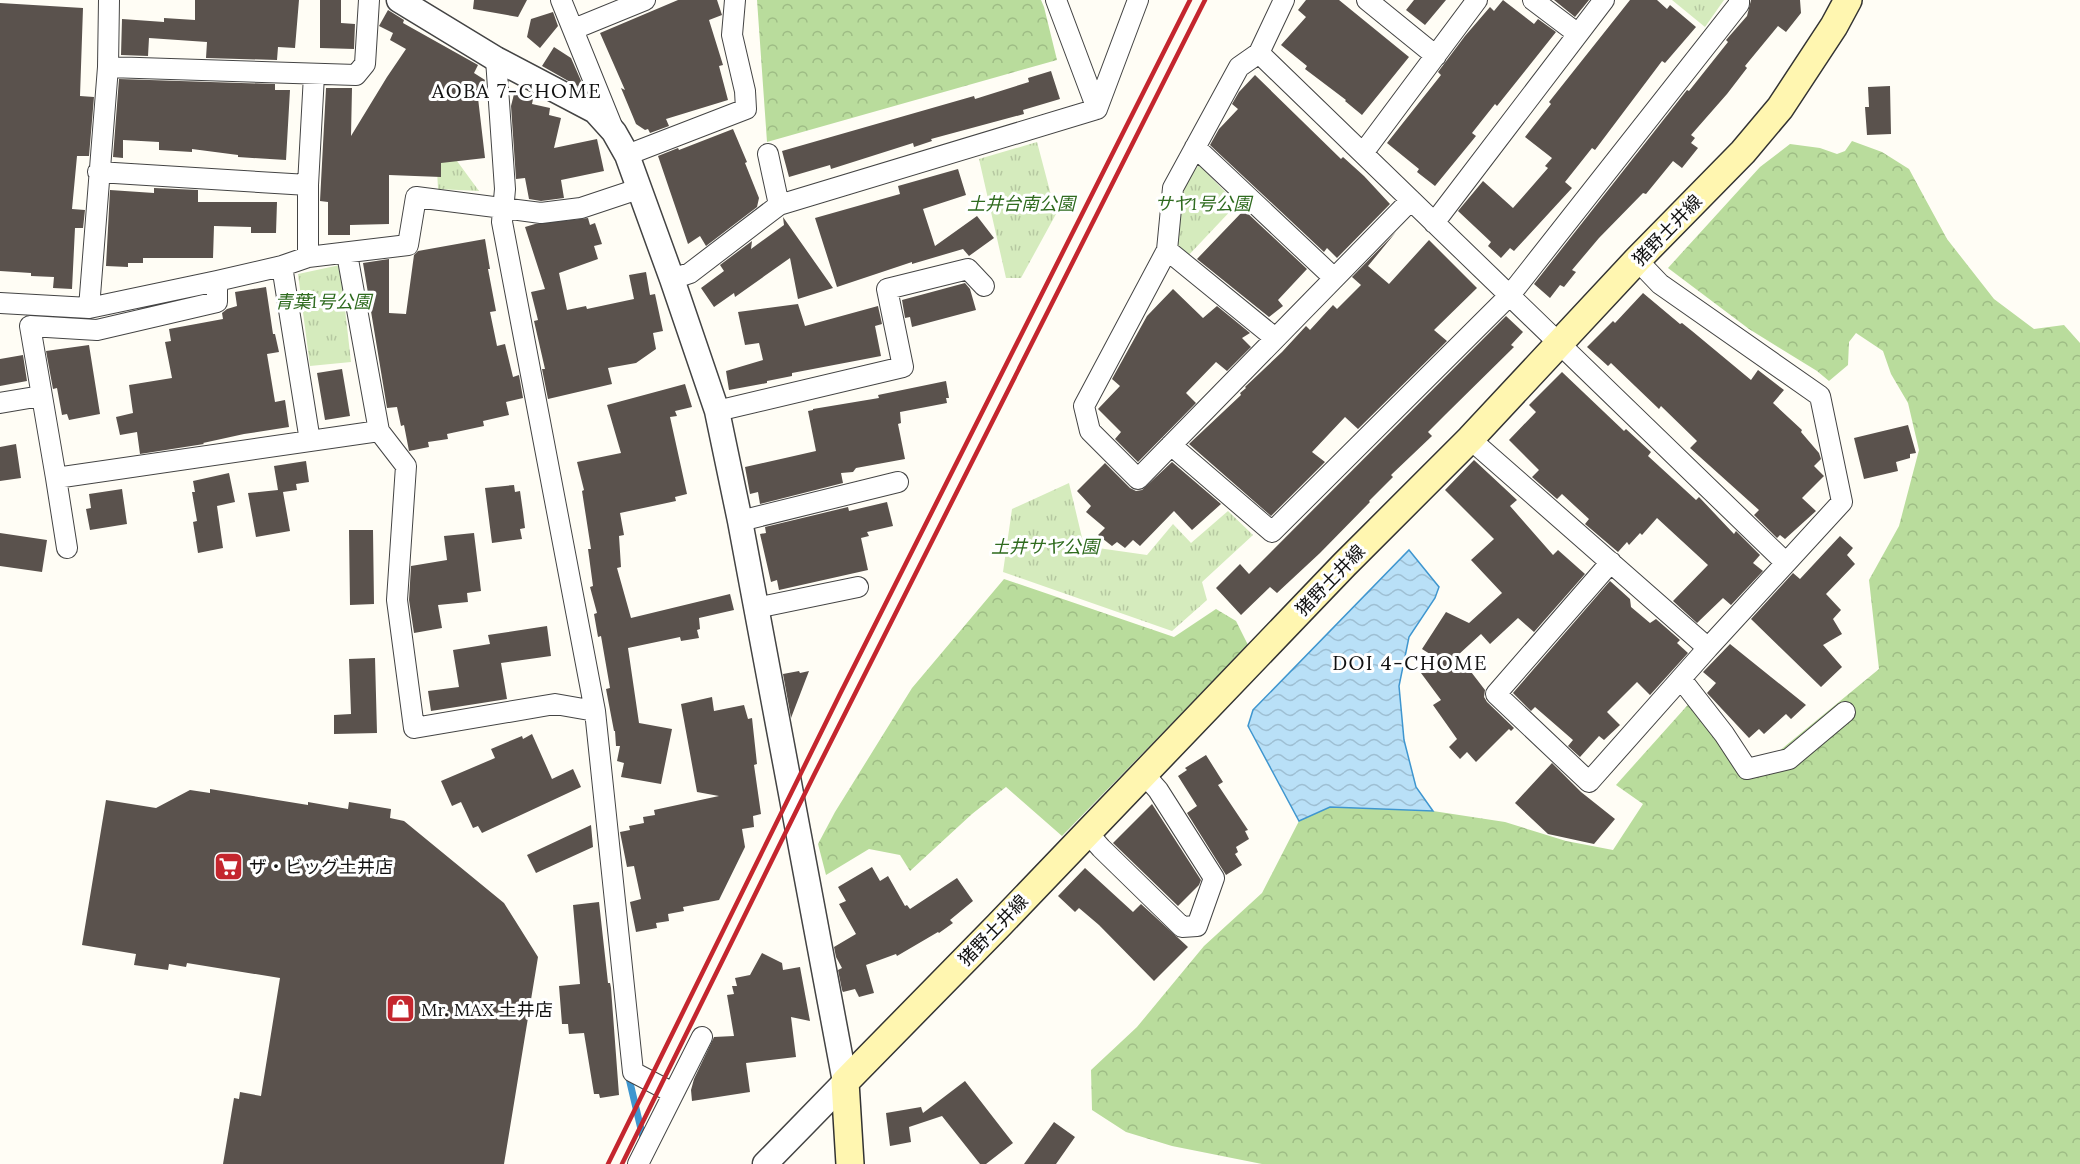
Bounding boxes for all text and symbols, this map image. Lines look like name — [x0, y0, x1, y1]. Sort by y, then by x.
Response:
district label: AOBA 7-CHOME — [431, 78, 602, 103]
street label: 猪野土井線 — [1627, 190, 1707, 270]
park label: 土井台南公園 — [967, 192, 1078, 215]
park label: サヤ1号公園 — [1155, 192, 1254, 215]
park label: 青葉1号公園 — [275, 290, 374, 313]
park label: 土井サヤ公園 — [991, 535, 1102, 558]
street label: 猪野土井線 — [1290, 540, 1370, 620]
district label: DOI 4-CHOME — [1332, 650, 1488, 675]
supermarket icon: ザ・ビッグ土井店 — [212, 850, 244, 882]
place label: ザ・ビッグ土井店 — [249, 855, 393, 878]
street label: 猪野土井線 — [953, 890, 1033, 970]
shop icon: Mr. MAX 土井店 — [384, 993, 416, 1025]
place label: Mr. MAX 土井店 — [421, 998, 553, 1021]

